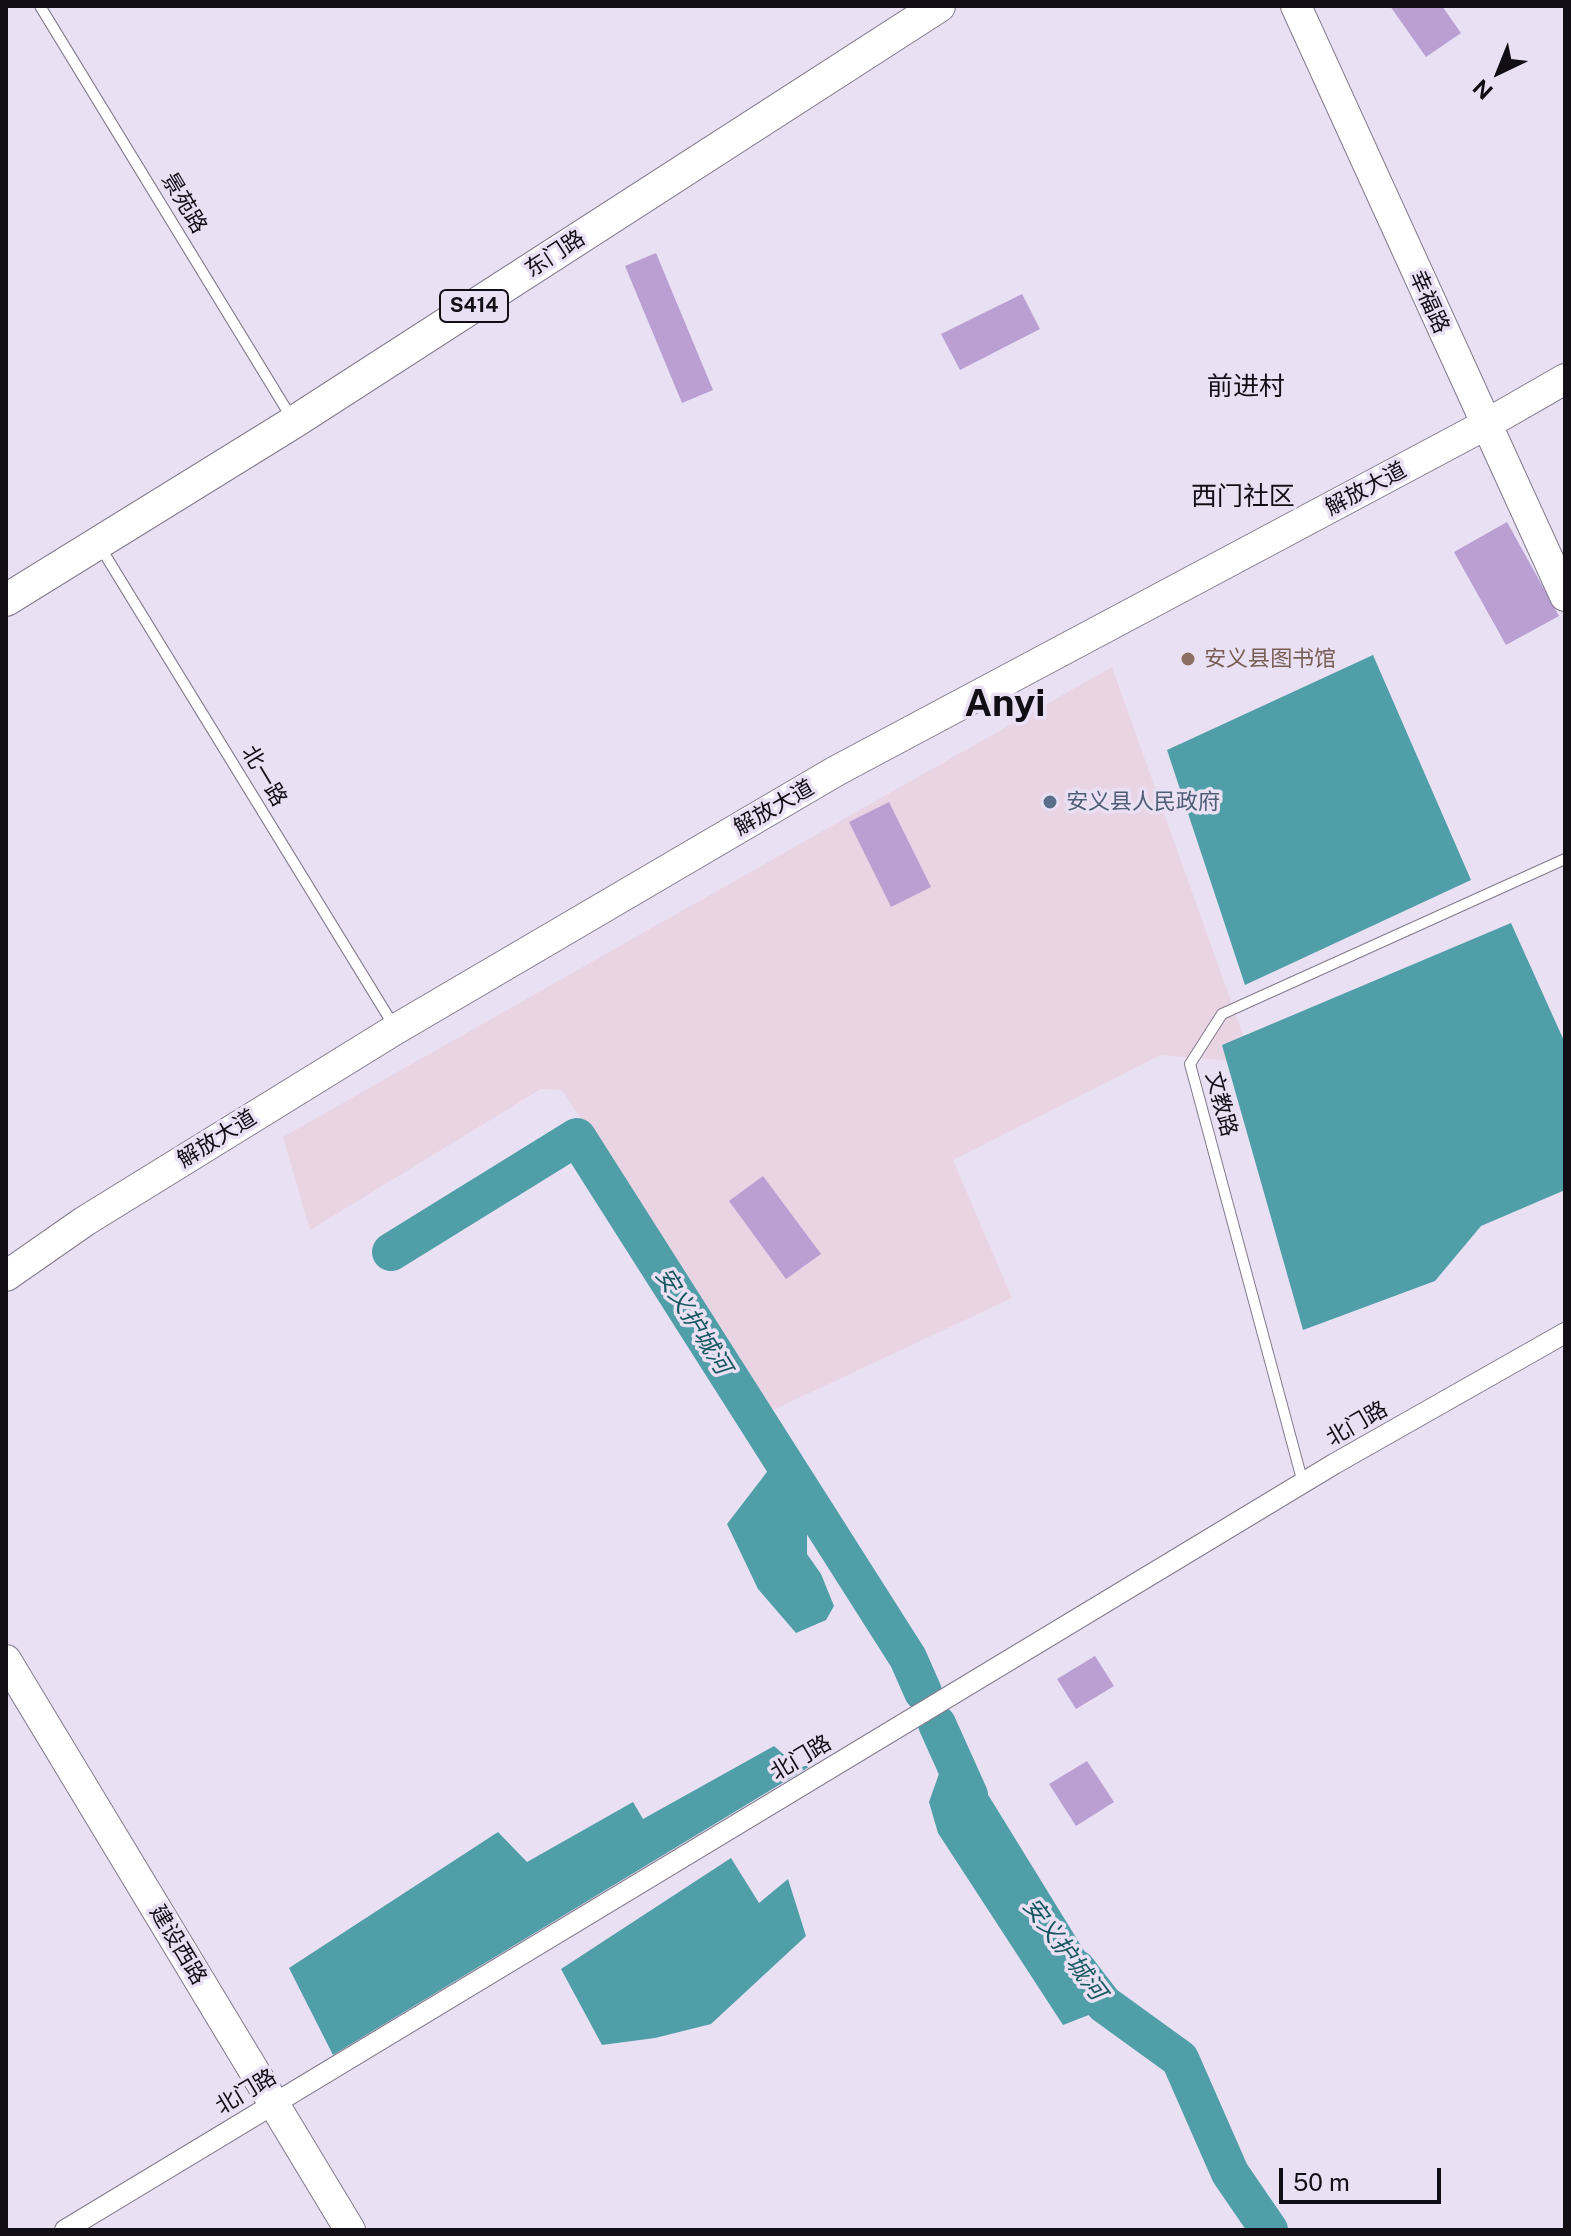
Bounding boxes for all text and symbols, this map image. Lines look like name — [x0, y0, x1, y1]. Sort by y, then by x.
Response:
north arrow — [1459, 32, 1539, 112]
text: N — [1467, 74, 1498, 105]
street label: 景苑路 — [156, 168, 212, 238]
street label: 东门路 — [520, 225, 590, 283]
street label: 幸福路 — [1404, 266, 1454, 338]
road number: S414 — [440, 290, 508, 322]
district label: 前进村 — [1207, 371, 1285, 403]
street label: 解放大道 — [1321, 457, 1411, 521]
district label: 西门社区 — [1191, 481, 1295, 513]
place label: 安义县图书馆 — [1204, 646, 1336, 672]
marker: 安义县图书馆 — [1179, 650, 1197, 668]
district label: Anyi — [965, 681, 1045, 727]
street label: 北一路 — [236, 741, 292, 811]
street label: 解放大道 — [729, 775, 819, 841]
place label: 安义县人民政府 — [1066, 789, 1220, 815]
marker: 安义县人民政府 — [1041, 793, 1059, 811]
street label: 文教路 — [1200, 1069, 1242, 1139]
street label: 解放大道 — [173, 1104, 261, 1174]
water label: 安义护城河 — [649, 1262, 737, 1380]
street label: 北门路 — [1322, 1396, 1392, 1452]
street label: 北门路 — [766, 1730, 836, 1786]
water label: 安义护城河 — [1016, 1892, 1112, 2006]
street label: 建设西路 — [144, 1900, 212, 1990]
street label: 北门路 — [211, 2064, 281, 2120]
scale bar — [1283, 2152, 1445, 2202]
text: 50 m — [1293, 2168, 1350, 2196]

